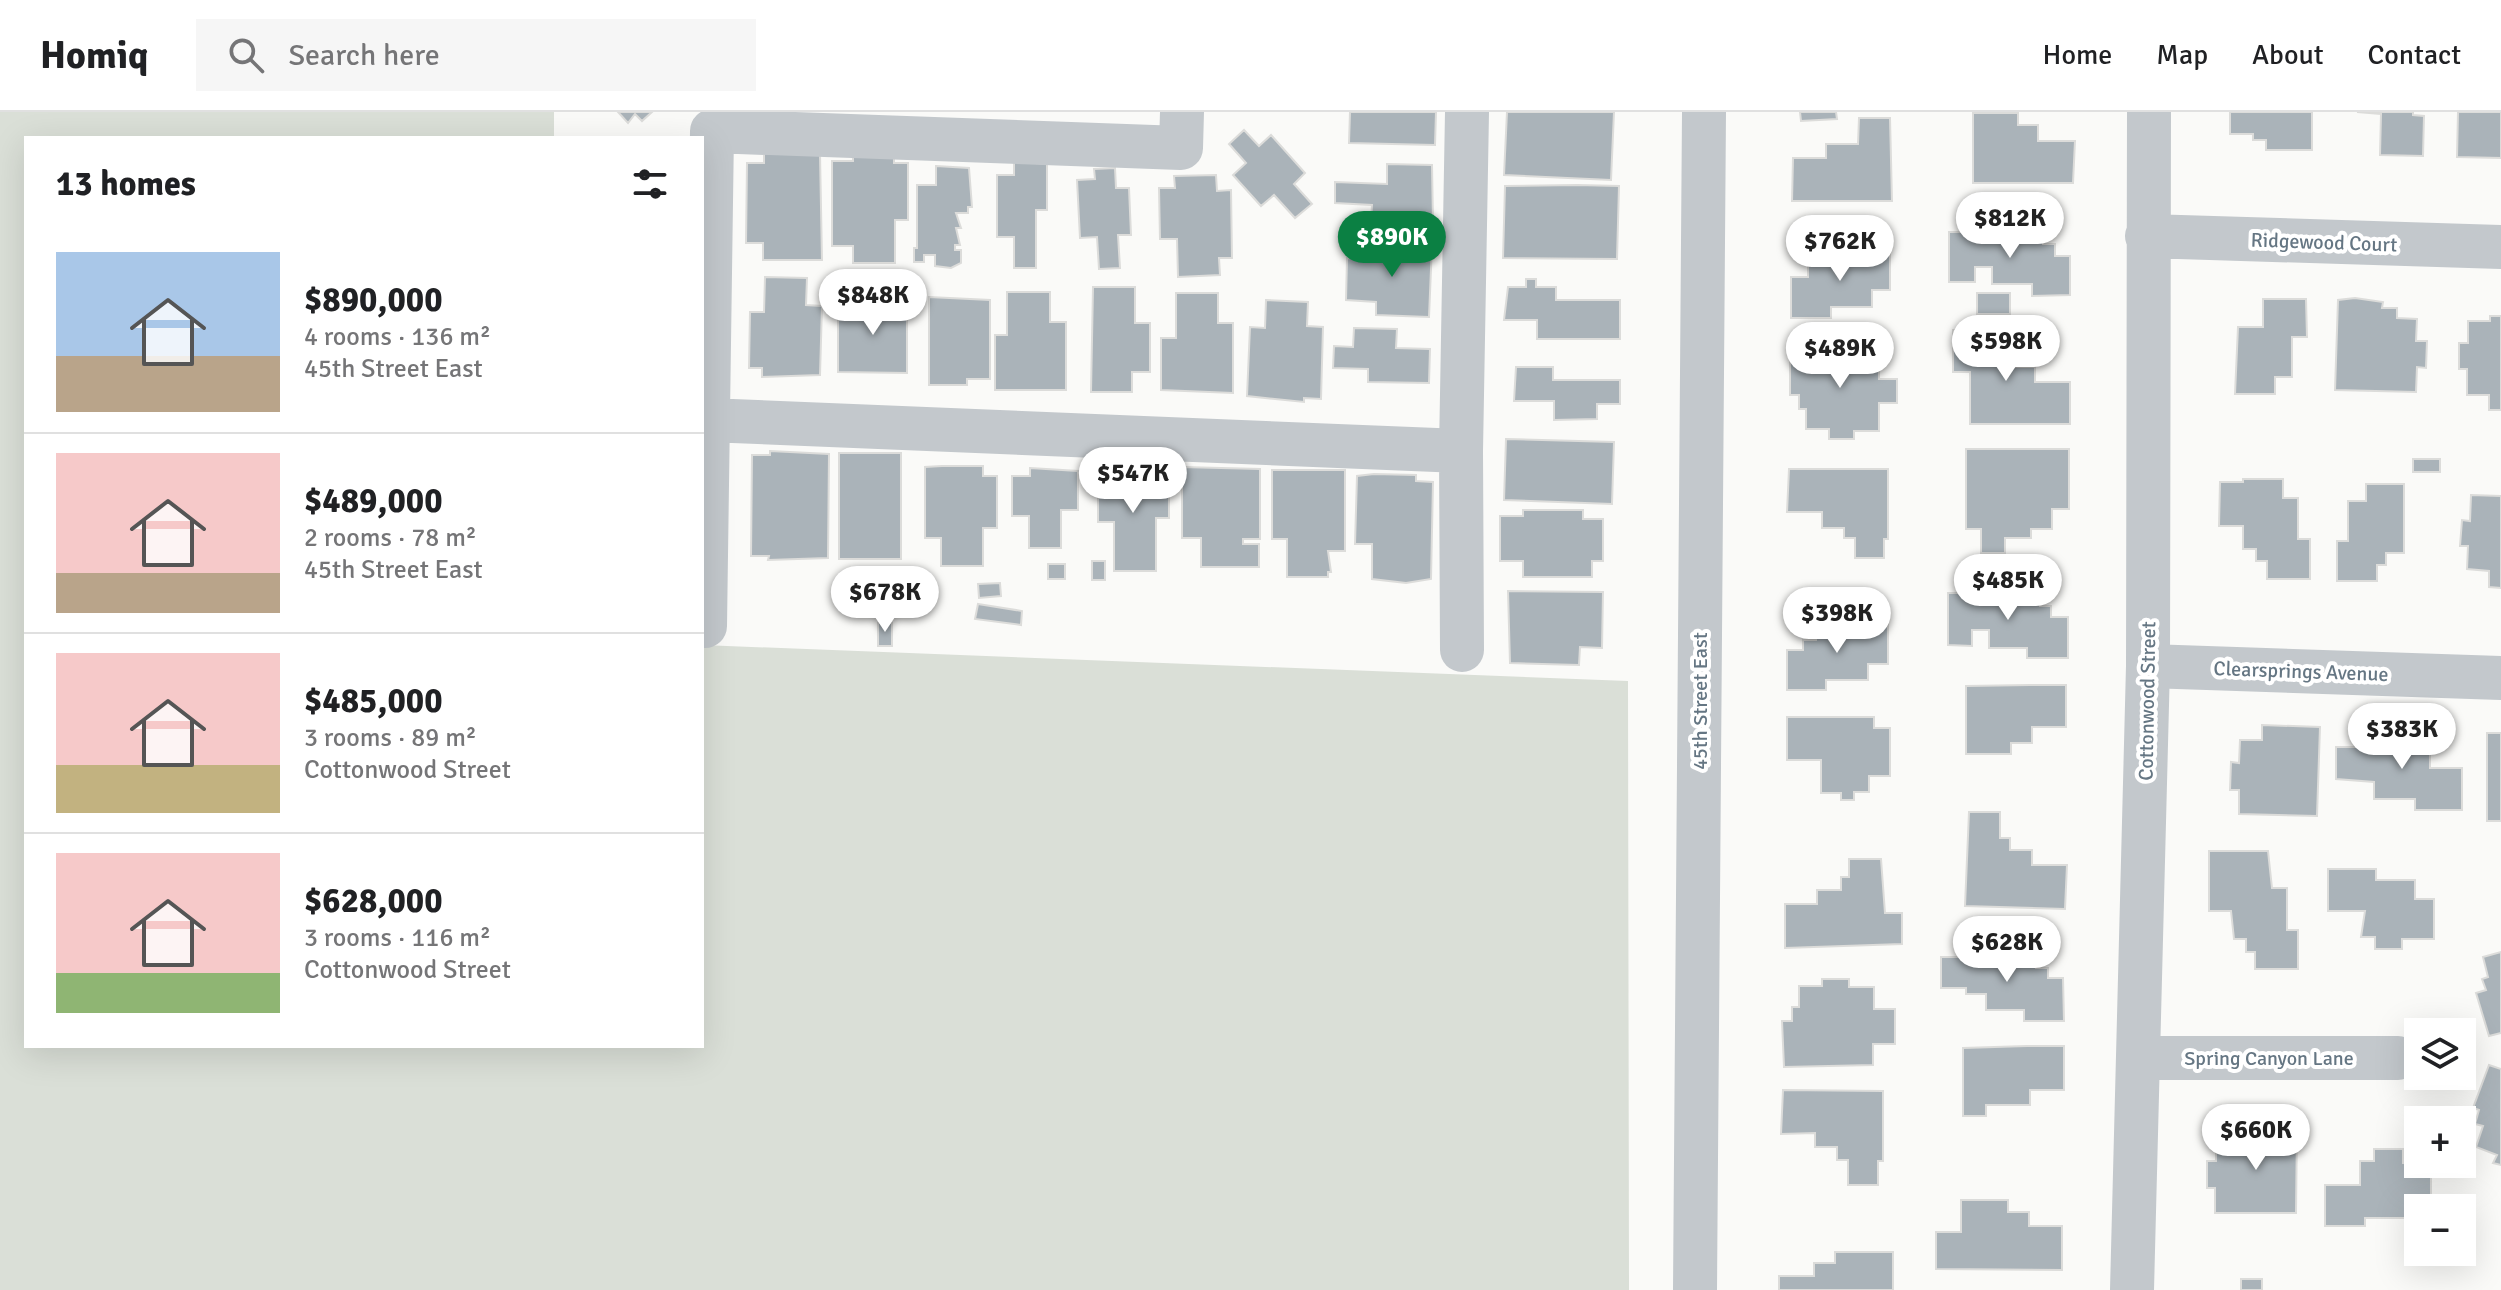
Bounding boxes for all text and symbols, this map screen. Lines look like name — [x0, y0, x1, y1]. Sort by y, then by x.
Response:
search box — [196, 19, 756, 91]
text: Homiq — [40, 32, 148, 79]
icon: search — [224, 33, 268, 77]
text: Search here — [288, 37, 440, 74]
text: Home — [2043, 38, 2112, 72]
text: Map — [2156, 38, 2208, 72]
text: About — [2252, 38, 2324, 72]
text: Contact — [2368, 38, 2461, 72]
icon: filters — [628, 162, 672, 206]
text: 13 homes — [56, 163, 196, 205]
pin: $812K — [1954, 192, 2066, 260]
text: $812K — [1974, 202, 2046, 234]
pin: $890K — [1336, 211, 1448, 279]
pin: $762K — [1784, 215, 1896, 283]
text: $890K — [1356, 221, 1428, 253]
text: $762K — [1804, 225, 1876, 257]
street label: Ridgewood Court — [2250, 227, 2398, 258]
pin: $848K — [817, 269, 929, 337]
text: $890,000 — [304, 279, 443, 321]
text: $848K — [837, 279, 909, 311]
icon: home — [120, 284, 216, 380]
pin: $598K — [1950, 315, 2062, 383]
text: 4 rooms · 136 m² — [304, 321, 491, 353]
pin: $489K — [1784, 322, 1896, 390]
text: $598K — [1970, 325, 2042, 357]
text: $489K — [1804, 332, 1876, 364]
text: 45th Street East — [304, 353, 483, 385]
pin: $547K — [1077, 447, 1189, 515]
text: $547K — [1097, 457, 1169, 489]
text: $489,000 — [304, 480, 443, 522]
icon: home — [120, 485, 216, 581]
text: 2 rooms · 78 m² — [304, 522, 477, 554]
text: 45th Street East — [304, 554, 483, 586]
pin: $485K — [1952, 554, 2064, 622]
text: $485K — [1972, 564, 2044, 596]
pin: $678K — [829, 566, 941, 634]
text: $678K — [849, 576, 921, 608]
pin: $398K — [1781, 587, 1893, 655]
text: $398K — [1801, 597, 1873, 629]
street label: Cottonwood Street — [2134, 621, 2161, 781]
street label: 45th Street East — [1688, 632, 1713, 770]
street label: Clearsprings Avenue — [2213, 656, 2389, 687]
text: $485,000 — [304, 680, 443, 722]
icon: home — [120, 685, 216, 781]
pin: $383K — [2346, 703, 2458, 771]
text: $383K — [2366, 713, 2438, 745]
text: 3 rooms · 89 m² — [304, 722, 477, 754]
text: Cottonwood Street — [304, 754, 511, 786]
text: $628,000 — [304, 880, 443, 922]
icon: home — [120, 885, 216, 981]
pin: $628K — [1951, 916, 2063, 984]
text: 3 rooms · 116 m² — [304, 922, 491, 954]
text: $628K — [1971, 926, 2043, 958]
text: Cottonwood Street — [304, 954, 511, 986]
map controls — [2404, 1018, 2476, 1266]
button: layers — [2404, 1018, 2476, 1090]
street label: Spring Canyon Lane — [2184, 1046, 2354, 1071]
pin: $660K — [2200, 1104, 2312, 1172]
button: + — [2404, 1106, 2476, 1178]
text: $660K — [2220, 1114, 2292, 1146]
button: − — [2404, 1194, 2476, 1266]

